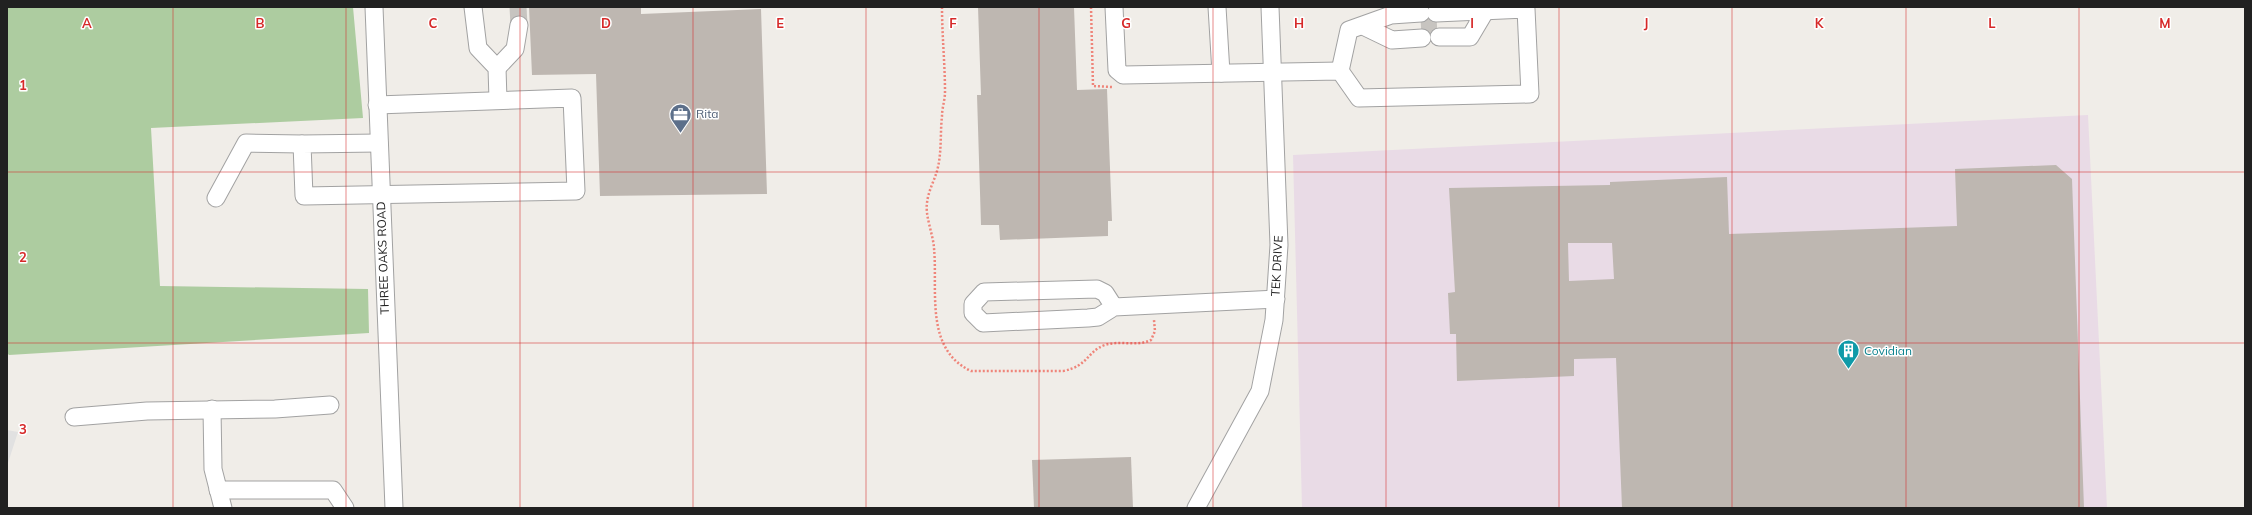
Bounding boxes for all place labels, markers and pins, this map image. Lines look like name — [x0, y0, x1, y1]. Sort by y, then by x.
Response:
office icon: Rita — [668, 101, 694, 134]
place label: Rita — [696, 106, 719, 121]
building icon: Covidian — [1835, 338, 1861, 371]
place label: Covidian — [1864, 343, 1912, 358]

